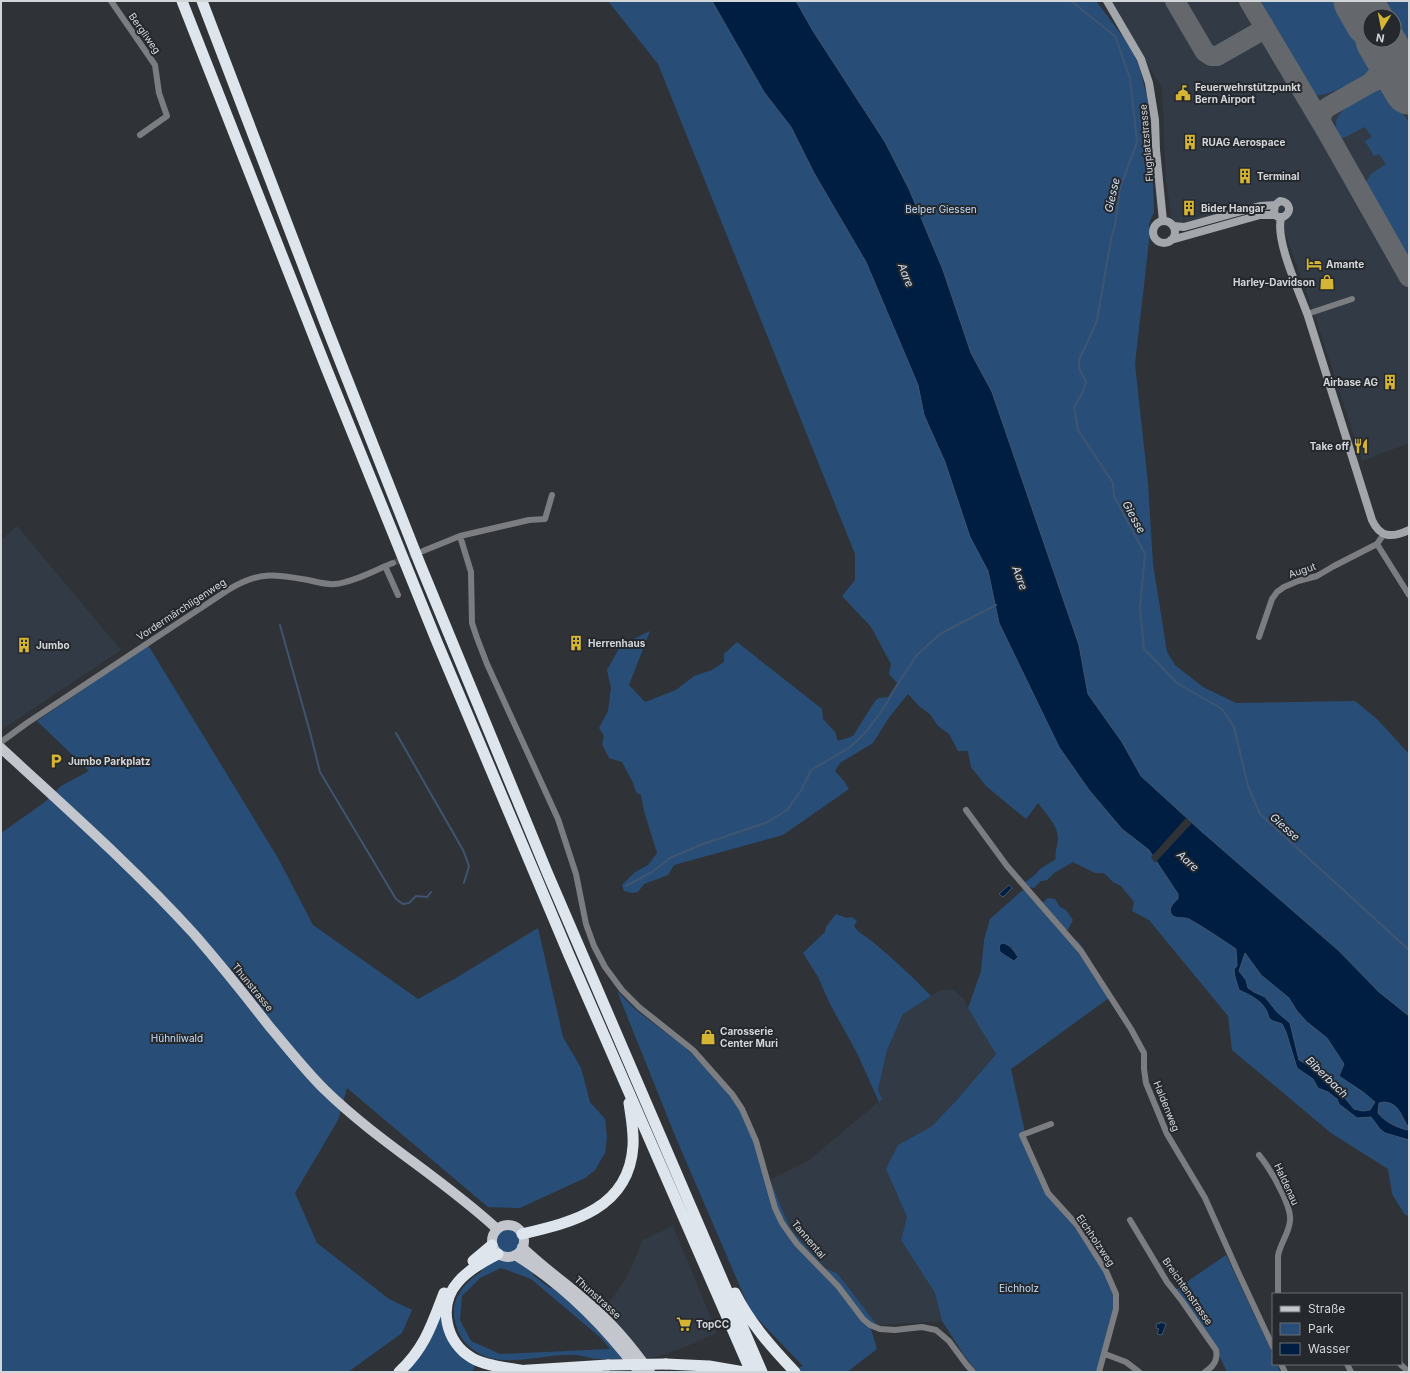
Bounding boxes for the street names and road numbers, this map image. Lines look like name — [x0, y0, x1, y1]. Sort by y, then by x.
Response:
street label: Bergliweg — [127, 10, 163, 56]
street label: Flugplatzstrasse — [1137, 104, 1155, 182]
street label: Augut — [1287, 560, 1318, 580]
street label: Vordermärchligenweg — [134, 576, 228, 642]
street label: Thunstrasse — [230, 960, 276, 1014]
street label: Haldenweg — [1151, 1079, 1183, 1133]
street label: Haldenau — [1272, 1161, 1302, 1207]
street label: Eichholzweg — [1074, 1212, 1118, 1268]
street label: Tannental — [790, 1217, 828, 1261]
street label: Breichtenstrasse — [1160, 1255, 1216, 1327]
street label: Thunstrasse — [572, 1273, 624, 1321]

